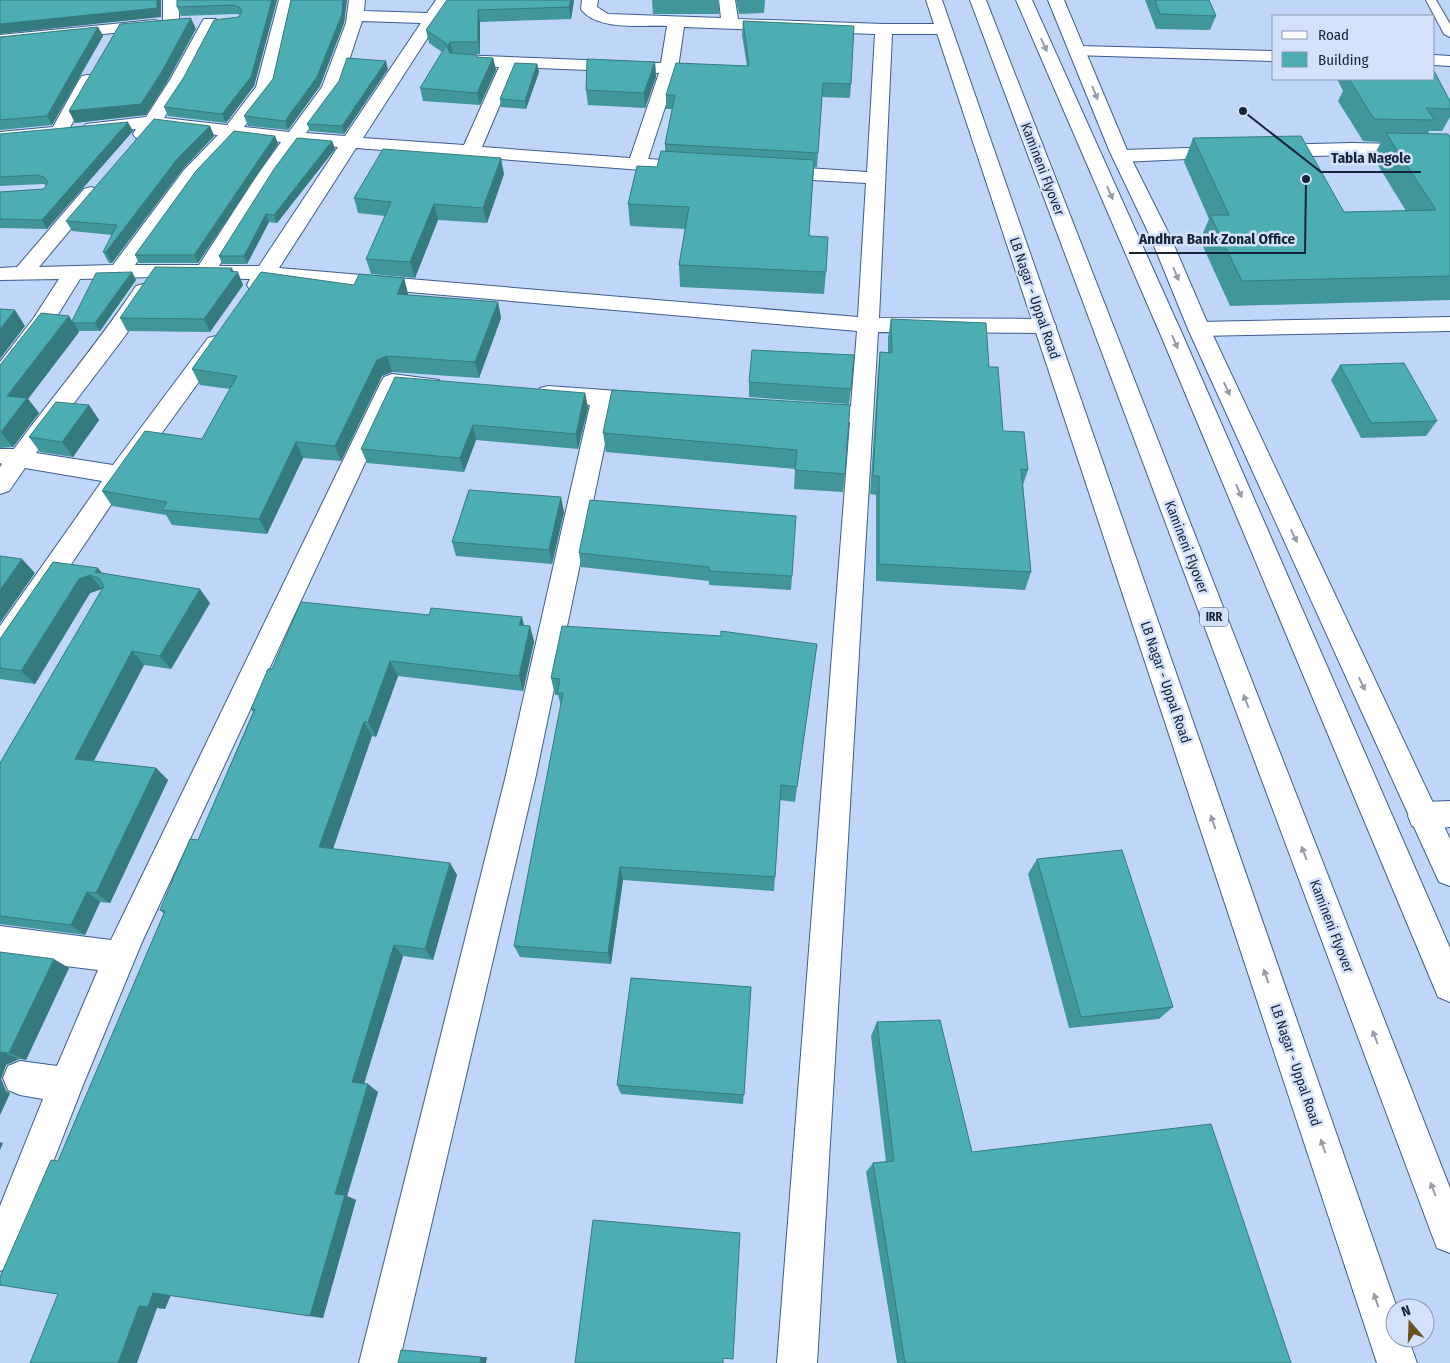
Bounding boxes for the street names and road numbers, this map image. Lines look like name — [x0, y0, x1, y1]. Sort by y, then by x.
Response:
street label: Kamineni Flyover — [1017, 120, 1068, 218]
street label: LB Nagar - Uppal Road — [1006, 235, 1063, 361]
street label: Kamineni Flyover — [1161, 498, 1212, 596]
road number: IRR — [1200, 608, 1228, 626]
street label: LB Nagar - Uppal Road — [1137, 619, 1194, 745]
street label: Kamineni Flyover — [1306, 877, 1357, 975]
street label: LB Nagar - Uppal Road — [1267, 1002, 1324, 1128]

